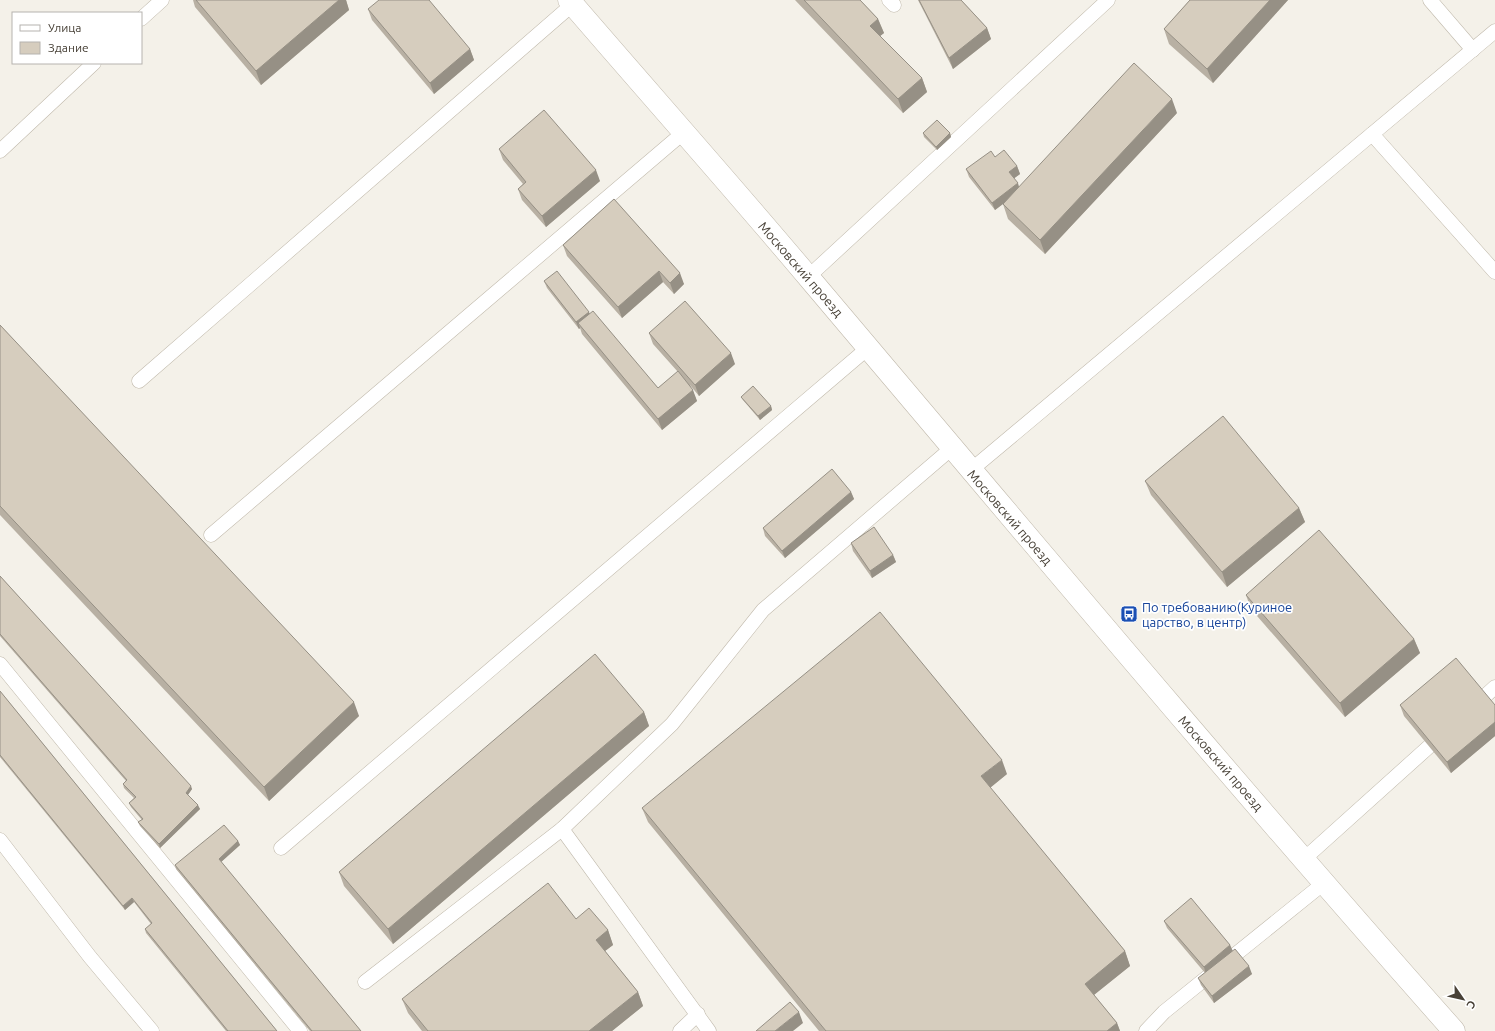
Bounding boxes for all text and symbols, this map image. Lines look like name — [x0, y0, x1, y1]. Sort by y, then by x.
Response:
legend — [12, 12, 142, 64]
text: Улица — [48, 21, 81, 34]
text: Здание — [48, 41, 89, 54]
street label: Московский проезд — [756, 219, 846, 320]
street label: Московский проезд — [965, 467, 1055, 568]
place label: По требованию(Куриное царство, в центр) — [1142, 600, 1292, 630]
bus stop icon: По требованию(Куриное царство, в центр) — [1119, 604, 1139, 624]
street label: Московский проезд — [1176, 713, 1266, 814]
north arrow — [1443, 979, 1483, 1019]
text: С — [1464, 998, 1478, 1011]

